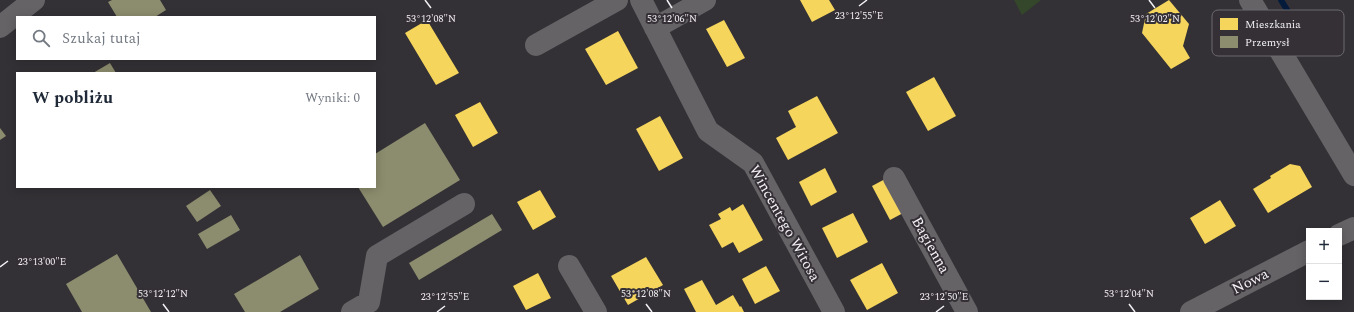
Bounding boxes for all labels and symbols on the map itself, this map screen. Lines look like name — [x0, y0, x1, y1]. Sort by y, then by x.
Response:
text: 23°12'55"E — [835, 8, 883, 24]
legend — [1212, 10, 1344, 56]
text: 53°12'08"N — [406, 11, 456, 27]
text: 53°12'06"N — [647, 11, 697, 27]
text: 53°12'02"N — [1130, 11, 1180, 27]
text: Mieszkania — [1245, 16, 1301, 33]
text: Przemysł — [1245, 34, 1289, 51]
street label: Wincentego Witosa — [743, 161, 826, 286]
street label: Bagienna — [905, 213, 956, 279]
text: 23°13'00"E — [18, 254, 66, 270]
street label: Nowa — [1228, 262, 1273, 300]
text: 53°12'12"N — [138, 286, 188, 302]
text: 53°12'08"N — [621, 286, 671, 302]
text: 53°12'04"N — [1104, 286, 1154, 302]
text: 23°12'55"E — [421, 289, 469, 305]
text: 23°12'50"E — [920, 289, 968, 305]

